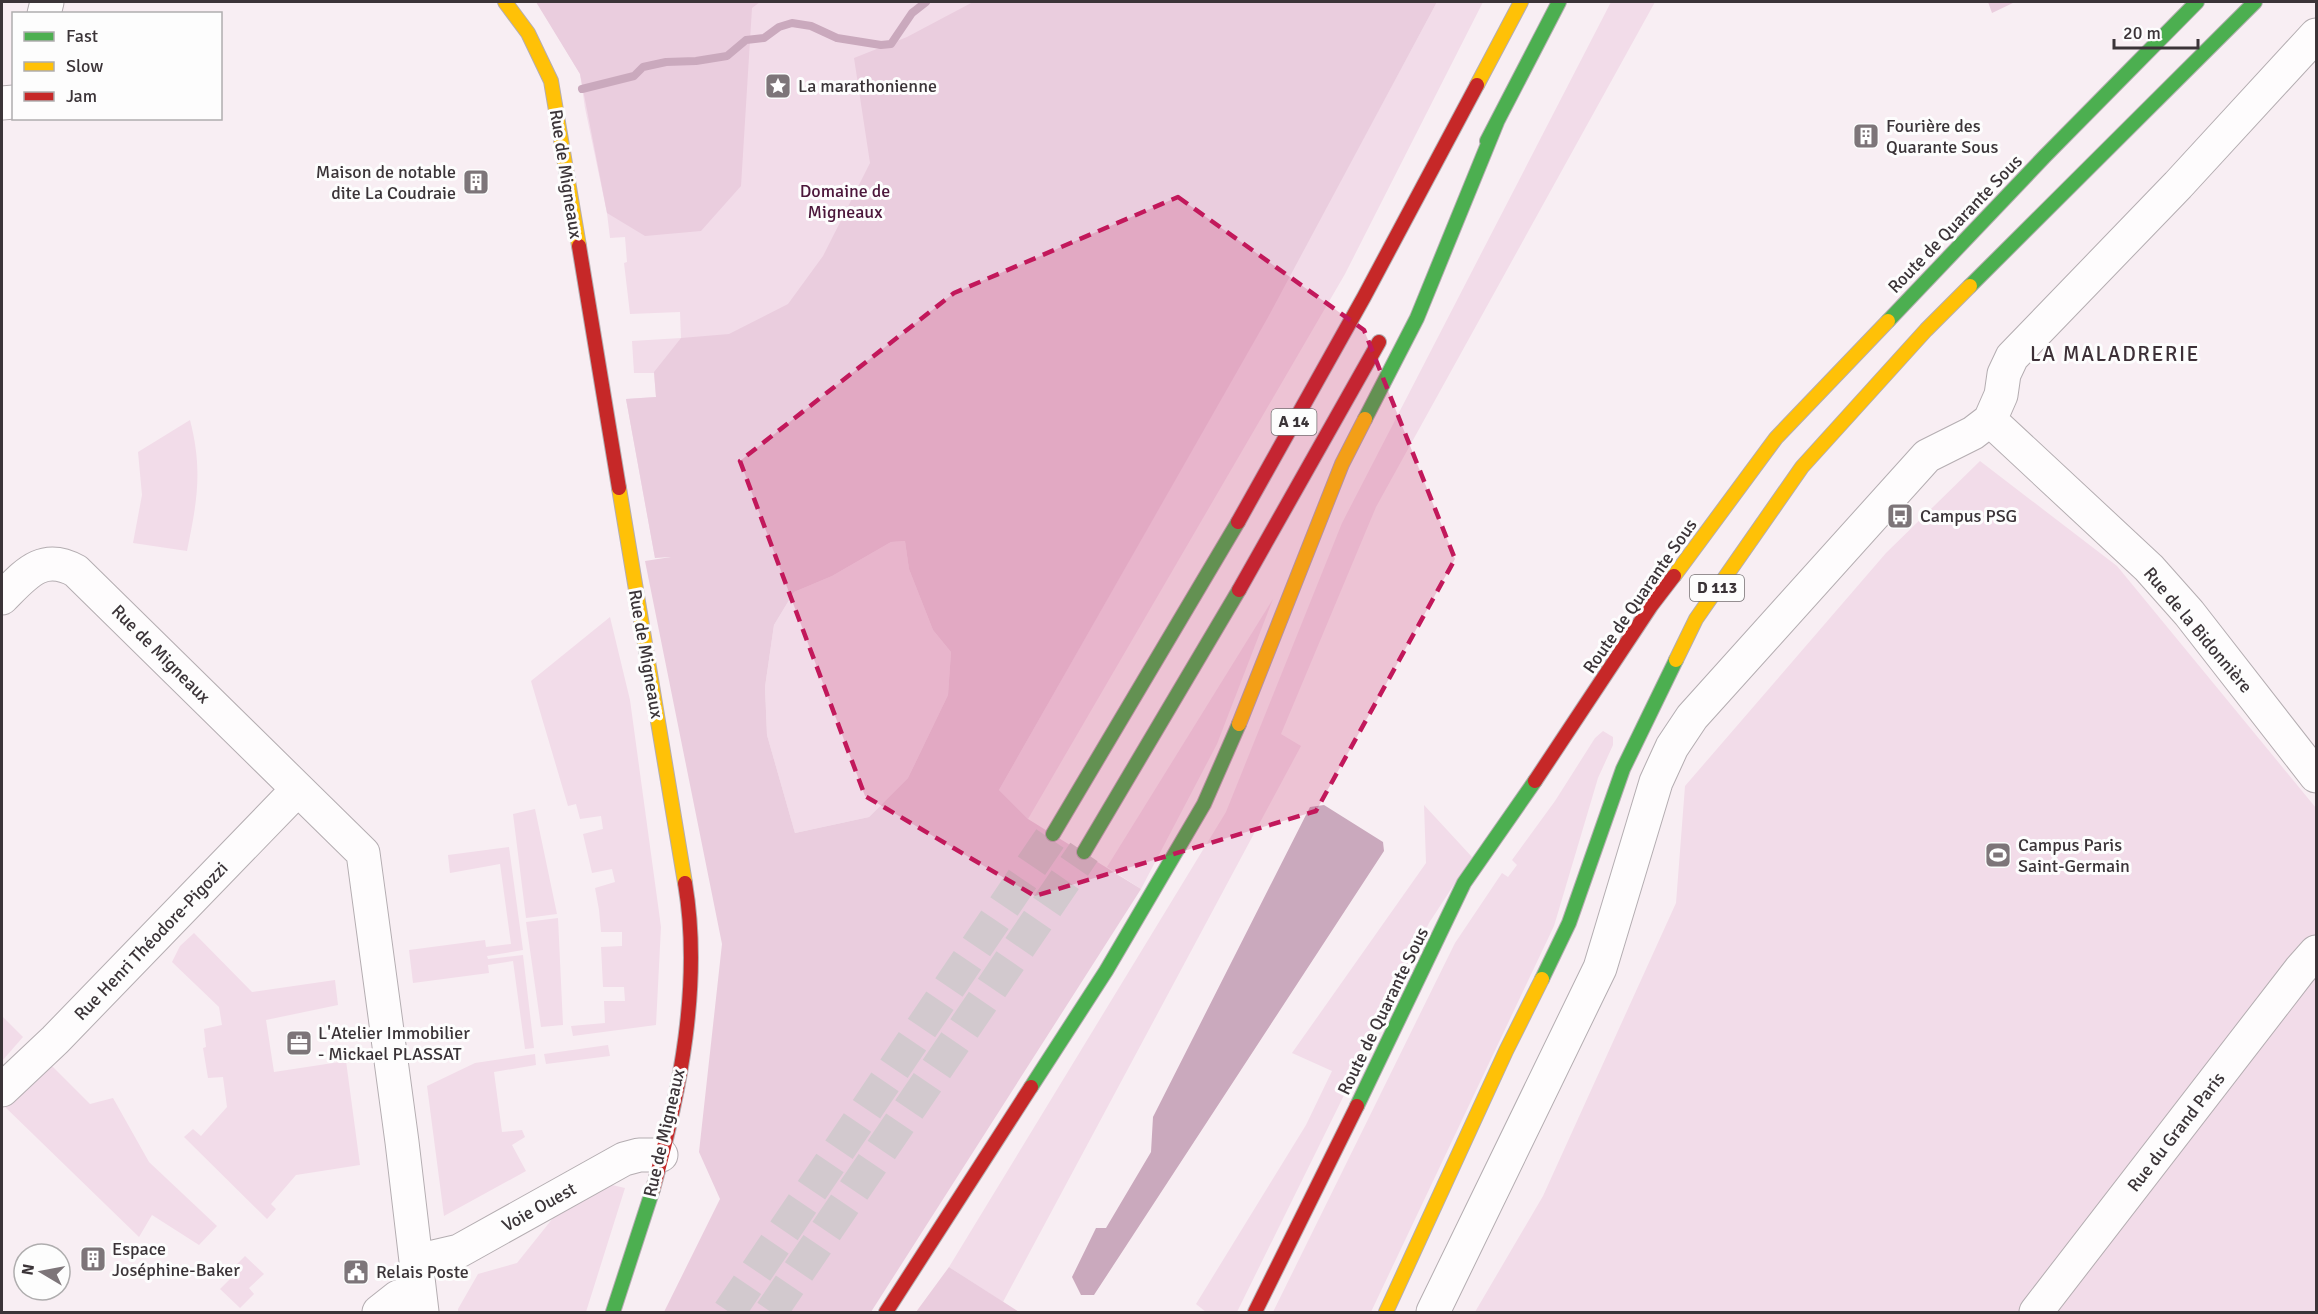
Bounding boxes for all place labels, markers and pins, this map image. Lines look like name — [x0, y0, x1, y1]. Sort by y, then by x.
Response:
place icon: La marathonienne — [763, 71, 793, 101]
place label: La marathonienne — [798, 75, 937, 97]
place label: Fourière des Quarante Sous — [1886, 115, 1998, 158]
building icon: Fourière des Quarante Sous — [1851, 121, 1881, 151]
place label: Maison de notable dite La Coudraie — [316, 161, 456, 204]
building icon: Maison de notable dite La Coudraie — [461, 167, 491, 197]
bus stop icon: Campus PSG — [1885, 501, 1915, 531]
place label: Campus PSG — [1920, 505, 2017, 527]
place label: Campus Paris Saint-Germain — [2018, 834, 2130, 877]
sports icon: Campus Paris Saint-Germain — [1983, 840, 2013, 870]
place label: L'Atelier Immobilier - Mickael PLASSAT — [318, 1022, 470, 1065]
office icon: L'Atelier Immobilier - Mickael PLASSAT — [284, 1028, 314, 1058]
place label: Espace Joséphine-Baker — [112, 1238, 240, 1281]
building icon: Espace Joséphine-Baker — [78, 1244, 108, 1274]
public building icon: Relais Poste — [341, 1257, 371, 1287]
place label: Relais Poste — [376, 1261, 469, 1283]

